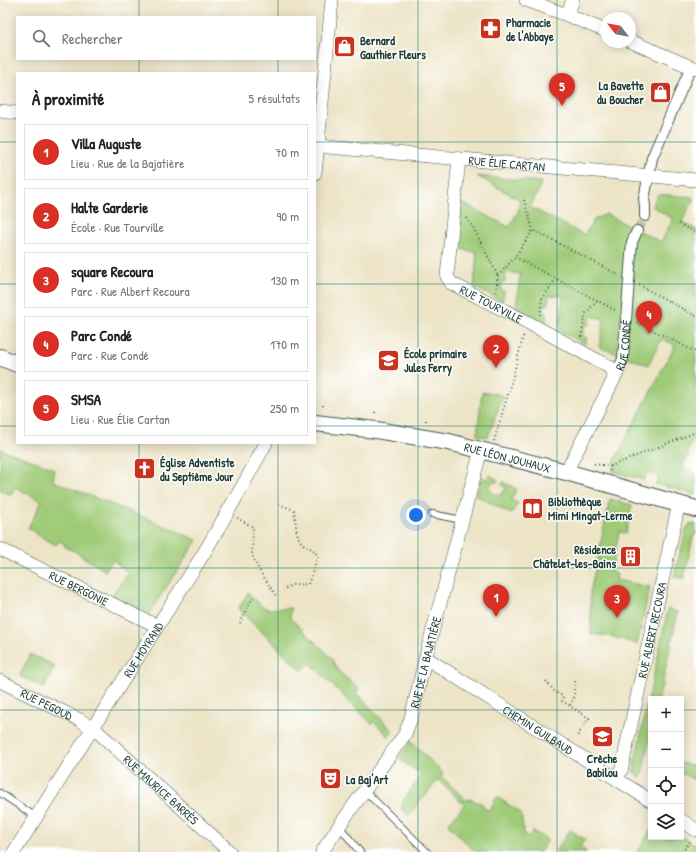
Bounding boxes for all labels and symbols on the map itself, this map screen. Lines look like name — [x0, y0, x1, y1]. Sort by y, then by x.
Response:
north arrow — [600, 12, 636, 48]
place label: Pharmacie de l'Abbaye — [506, 14, 554, 46]
pharmacy icon: Pharmacie de l'Abbaye — [478, 16, 504, 42]
place label: Bernard Gauthier Fleurs — [360, 32, 426, 63]
shop icon: Bernard Gauthier Fleurs — [331, 34, 357, 60]
pin: 5 — [549, 73, 575, 106]
place label: La Bavette du Boucher — [597, 77, 644, 108]
shop icon: La Bavette du Boucher — [647, 79, 673, 105]
street label: RUE ÉLIE CARTAN — [468, 151, 546, 175]
street label: RUE TOURVILLE — [457, 281, 526, 327]
pin: 4 — [636, 301, 662, 334]
street label: RUE CONDÉ — [611, 318, 635, 373]
pin: 2 — [483, 335, 509, 368]
place label: École primaire Jules Ferry — [404, 345, 467, 377]
school or university icon: École primaire Jules Ferry — [376, 347, 402, 373]
street label: RUE LÉON JOUHAUX — [463, 438, 553, 476]
place label: Église Adventiste du Septième Jour — [160, 454, 235, 486]
church icon: Église Adventiste du Septième Jour — [132, 456, 158, 482]
place label: Bibliothèque Mimi Mingat-Lerme — [548, 493, 633, 525]
library icon: Bibliothèque Mimi Mingat-Lerme — [520, 495, 546, 521]
your location — [406, 505, 426, 525]
place label: Résidence Châtelet-les-Bains — [533, 541, 616, 572]
building icon: Résidence Châtelet-les-Bains — [618, 543, 644, 569]
street label: RUE BERGONIE — [47, 566, 112, 610]
street label: RUE ALBERT RECOURA — [633, 580, 670, 679]
pin: 1 — [483, 584, 509, 617]
pin: 3 — [604, 585, 630, 618]
street label: RUE DE LA BAJATIÈRE — [405, 614, 445, 710]
street label: RUE MOYRAND — [119, 618, 167, 680]
street label: RUE PEGOUD — [18, 684, 76, 724]
street label: CHEMIN GUILBAUD — [500, 701, 577, 758]
school or university icon: Crèche Babilou — [589, 724, 615, 750]
place label: Crèche Babilou — [586, 750, 618, 781]
street label: RUE MAURICE BARRÈS — [120, 751, 203, 828]
theatre icon: La Baj'Art — [318, 766, 344, 792]
place label: La Baj'Art — [346, 771, 389, 788]

